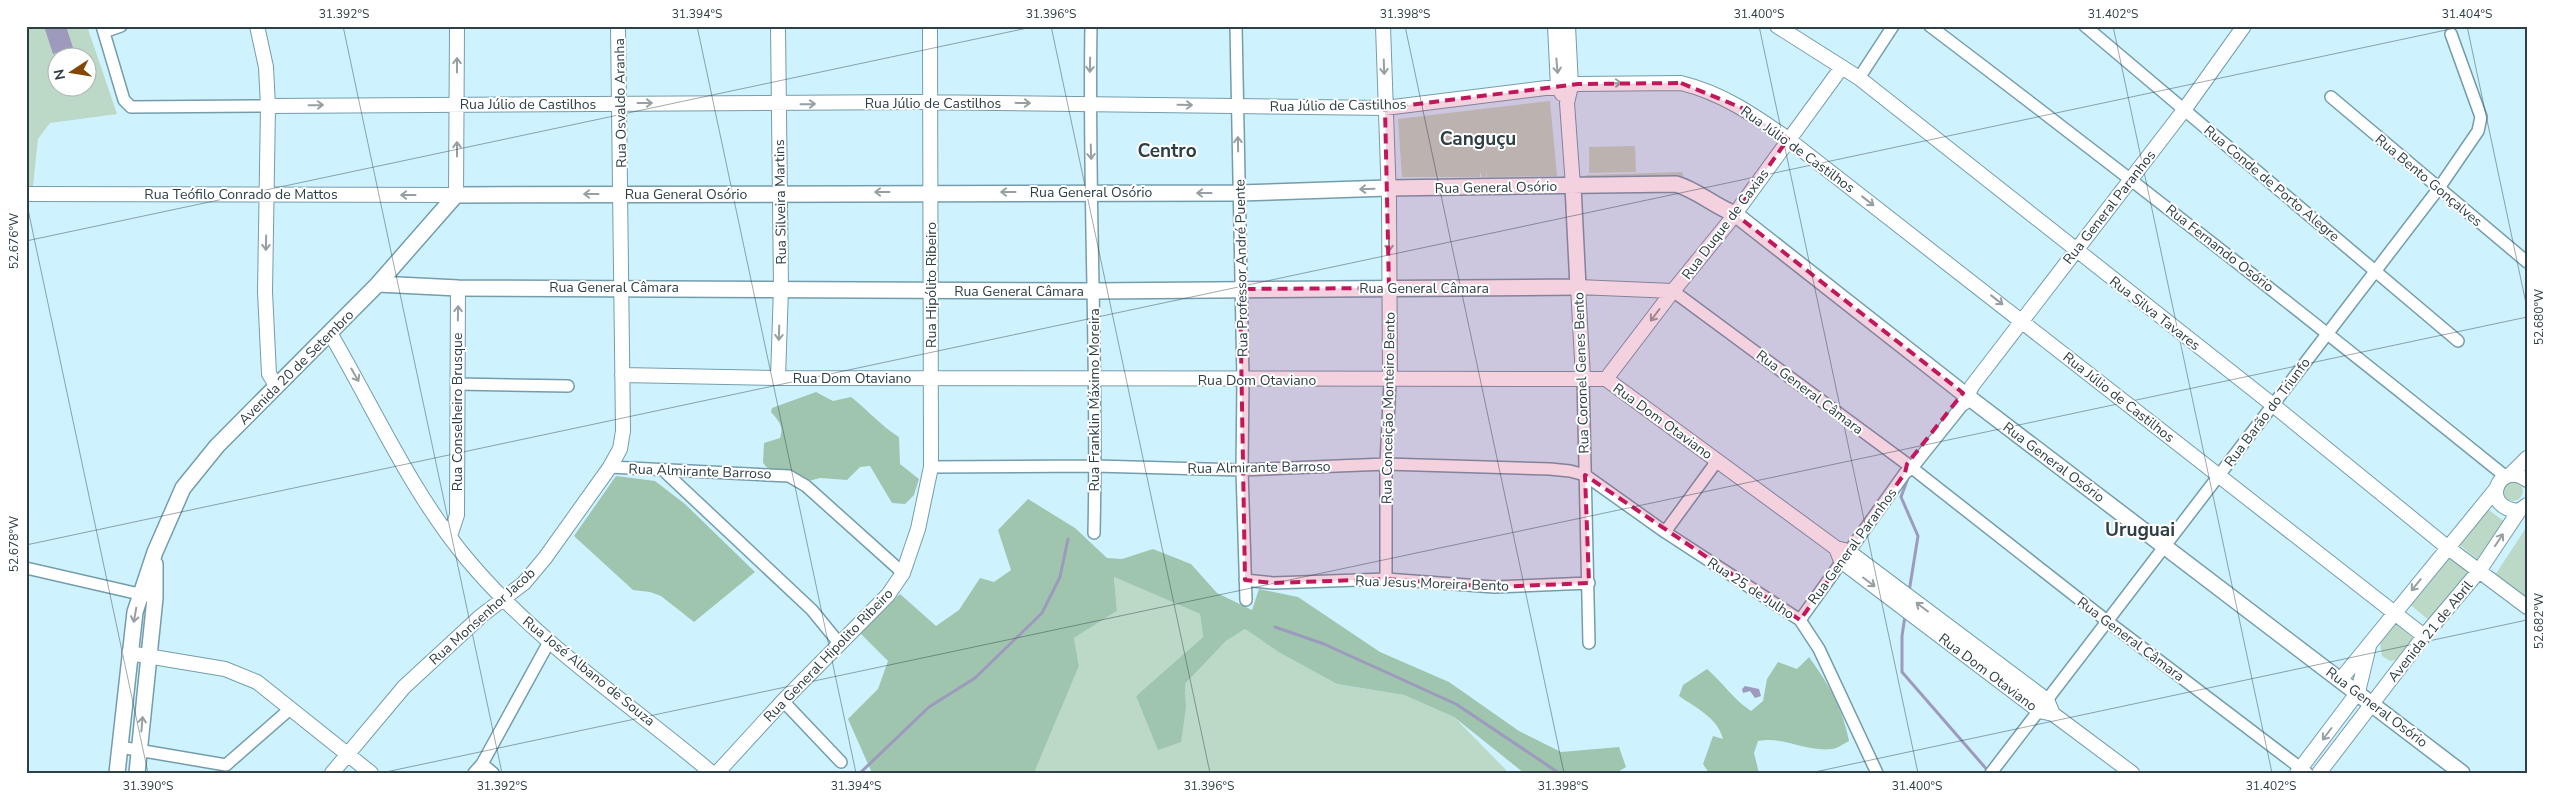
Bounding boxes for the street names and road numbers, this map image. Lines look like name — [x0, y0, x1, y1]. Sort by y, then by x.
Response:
street label: Rua Osvaldo Aranha — [610, 38, 631, 168]
street label: Rua Júlio de Castilhos — [865, 94, 1002, 113]
street label: Rua Júlio de Castilhos — [460, 95, 597, 114]
street label: Rua Júlio de Castilhos — [1270, 95, 1407, 116]
street label: Rua Júlio de Castilhos — [1737, 102, 1859, 197]
street label: Rua Conde de Porto Alegre — [2200, 121, 2343, 246]
street label: Rua Bento Gonçalves — [2371, 130, 2486, 231]
street label: Rua Silveira Martins — [770, 139, 791, 265]
street label: Rua General Paranhos — [2059, 146, 2160, 268]
street label: Rua Duque de Caxias — [1677, 165, 1773, 284]
street label: Rua General Osório — [1435, 177, 1558, 198]
street label: Rua Professor André Puente — [1230, 179, 1253, 357]
street label: Rua General Osório — [1030, 183, 1153, 202]
street label: Rua Teófilo Conrado de Mattos — [144, 185, 338, 204]
street label: Rua General Osório — [625, 185, 748, 204]
street label: Rua Fernando Osório — [2162, 200, 2278, 297]
street label: Rua Hipólito Ribeiro — [922, 222, 941, 348]
street label: Rua Silva Tavares — [2105, 272, 2204, 355]
street label: Rua General Câmara — [549, 278, 679, 297]
street label: Rua General Câmara — [1359, 279, 1489, 298]
street label: Rua General Câmara — [954, 282, 1084, 301]
street label: Rua Coronel Genes Bento — [1569, 292, 1594, 454]
street label: Avenida 20 de Setembro — [235, 305, 358, 429]
street label: Rua Franklin Máximo Moreira — [1085, 308, 1104, 492]
street label: Rua Conceição Monteiro Bento — [1377, 312, 1400, 504]
street label: Rua Conselheiro Brusque — [448, 333, 467, 491]
street label: Rua General Câmara — [1752, 346, 1867, 439]
street label: Rua Júlio de Castilhos — [2059, 348, 2179, 447]
street label: Rua Barão do Triunfo — [2220, 354, 2315, 471]
street label: Rua Dom Otaviano — [793, 369, 912, 388]
street label: Rua Dom Otaviano — [1198, 371, 1317, 390]
street label: Rua Dom Otaviano — [1609, 379, 1716, 464]
street label: Rua General Osório — [1999, 418, 2109, 507]
street label: Rua Almirante Barroso — [1187, 457, 1331, 478]
street label: Rua Almirante Barroso — [628, 460, 772, 483]
street label: Rua General Paranhos — [1804, 484, 1901, 609]
street label: Rua 25 de Julho — [1704, 553, 1798, 624]
street label: Rua Monsenhor Jacob — [425, 564, 539, 669]
street label: Rua Jesus Moreira Bento — [1355, 571, 1509, 596]
street label: Avenida 21 de Abril — [2384, 576, 2478, 686]
street label: Rua General Hipolito Ribeiro — [759, 584, 898, 726]
street label: Rua General Câmara — [2073, 593, 2188, 686]
street label: Rua José Albano de Souza — [519, 612, 659, 731]
street label: Rua Dom Otaviano — [1935, 629, 2041, 716]
street label: Rua General Osório — [2322, 663, 2432, 752]

